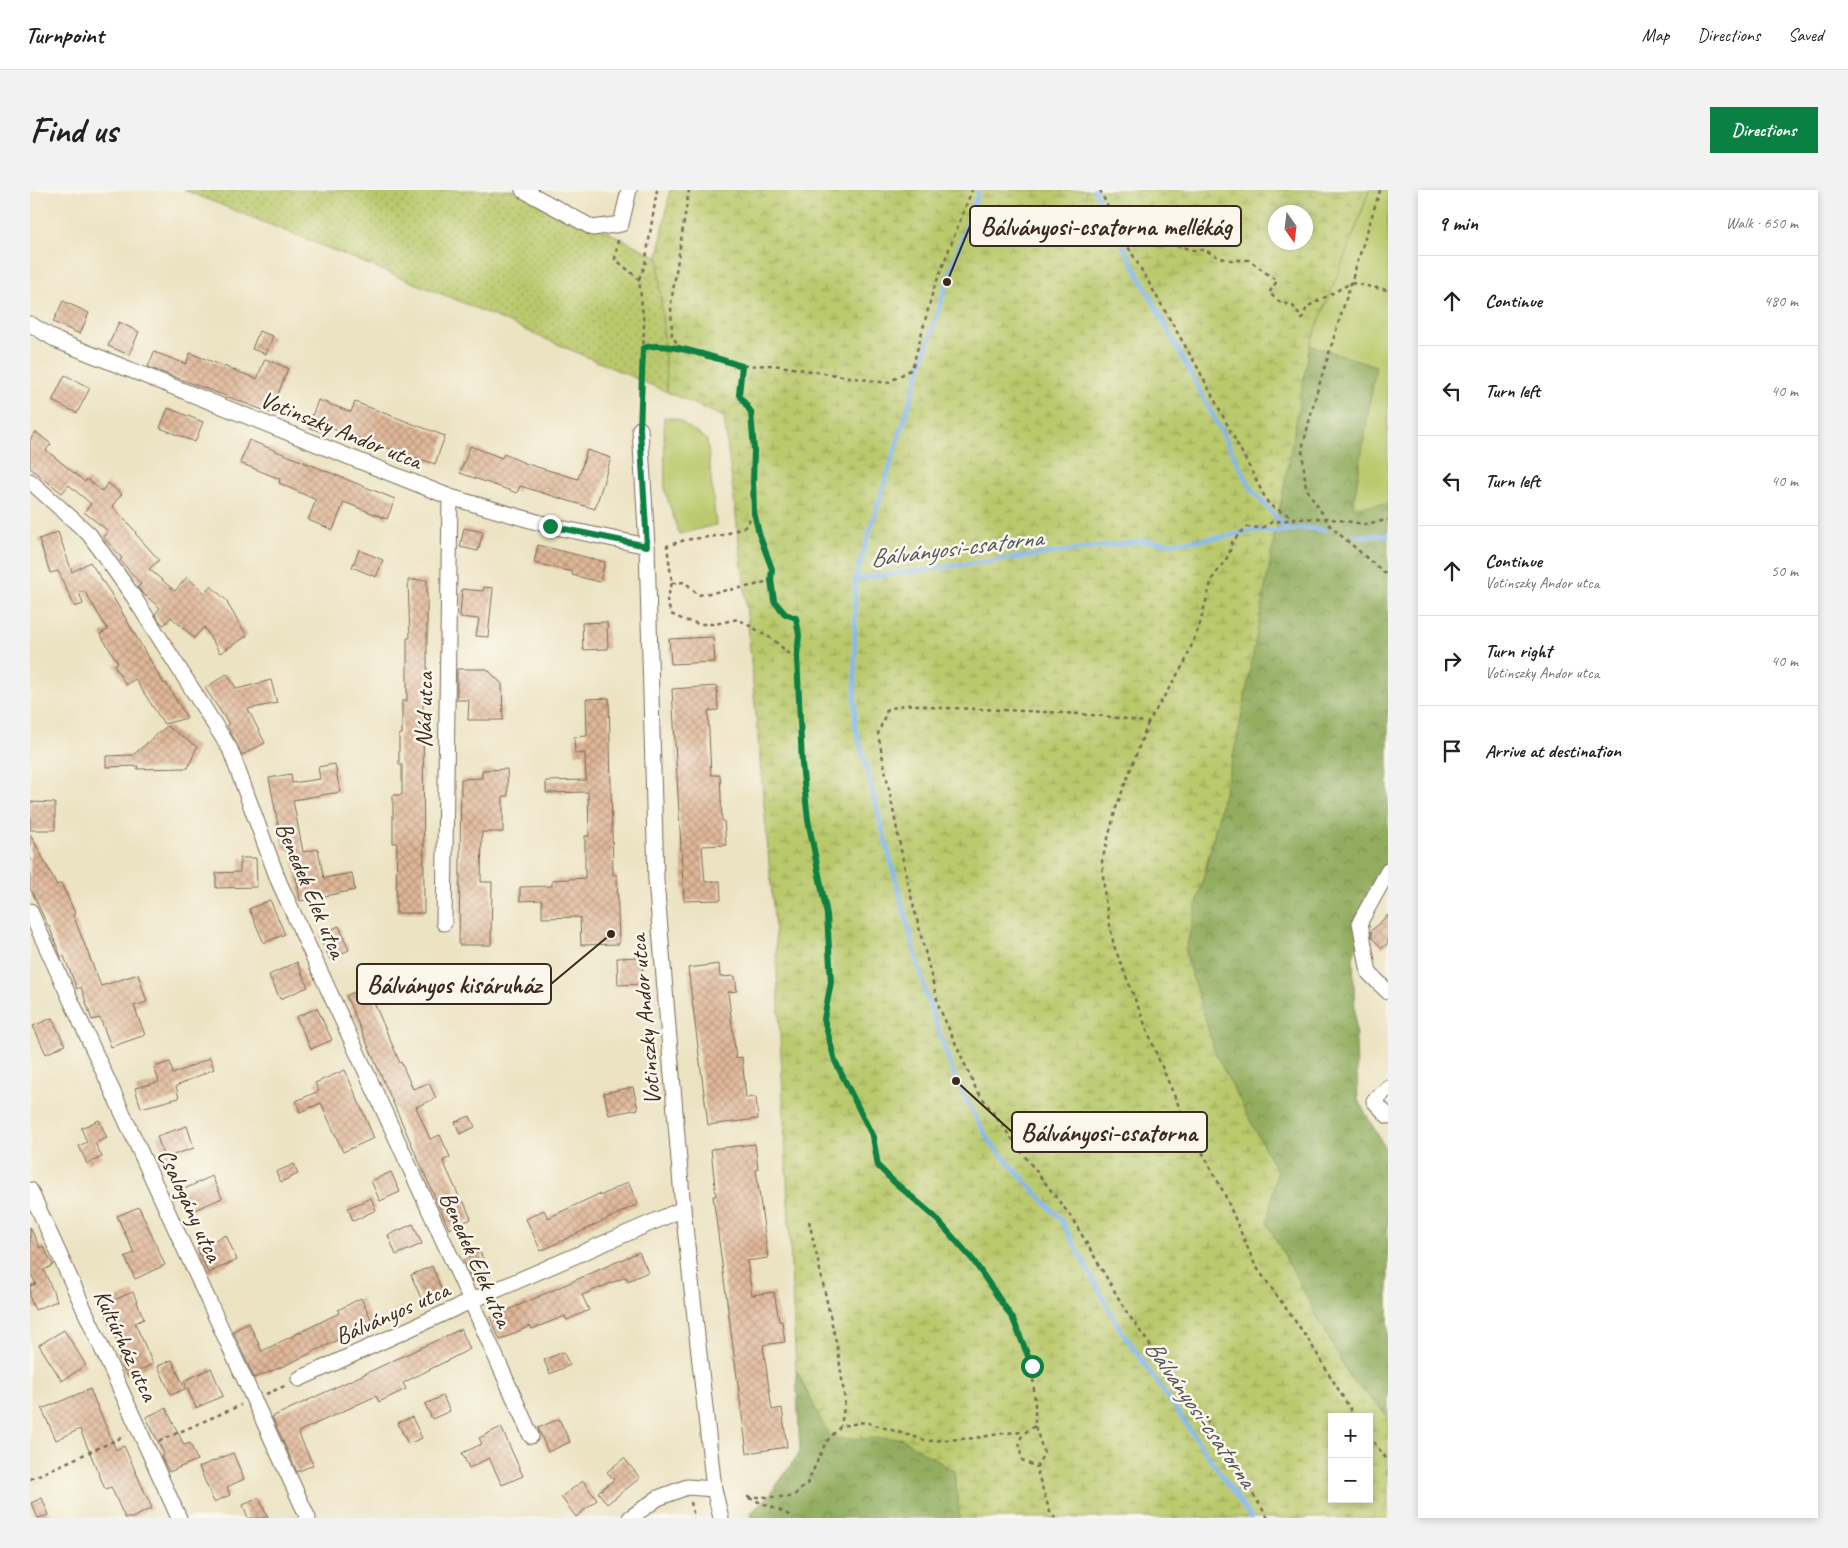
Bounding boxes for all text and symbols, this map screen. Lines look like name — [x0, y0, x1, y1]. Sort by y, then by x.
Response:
text: Turnpoint — [25, 20, 104, 50]
text: Map — [1642, 24, 1669, 46]
text: Directions — [1697, 24, 1760, 46]
text: Saved — [1788, 24, 1823, 46]
button: Directions — [1710, 107, 1818, 153]
text: Find us — [30, 108, 117, 153]
north arrow — [1268, 205, 1313, 250]
callout: Bálványosi-csatorna mellékág — [970, 206, 1241, 246]
text: 9 min — [1438, 210, 1478, 236]
text: Bálványosi-csatorna mellékág — [980, 211, 1233, 243]
text: Walk · 650 m — [1726, 213, 1798, 233]
icon: ahead — [1438, 287, 1466, 315]
text: Continue — [1485, 289, 1542, 313]
text: 480 m — [1764, 291, 1798, 311]
icon: left — [1438, 377, 1466, 405]
text: Turn left — [1485, 379, 1540, 403]
text: 40 m — [1771, 381, 1798, 401]
street label: Votinszky Andor utca — [256, 384, 428, 477]
icon: left — [1438, 467, 1466, 495]
text: Turn left — [1485, 469, 1540, 493]
text: 40 m — [1771, 471, 1798, 491]
route end — [539, 515, 562, 538]
water label: Bálványosi-csatorna — [868, 521, 1047, 574]
text: Continue — [1485, 549, 1542, 573]
icon: ahead — [1438, 557, 1466, 585]
text: 50 m — [1771, 561, 1798, 581]
text: Votinszky Andor utca — [1485, 573, 1599, 593]
text: Turn right — [1485, 639, 1552, 663]
icon: right — [1438, 647, 1466, 675]
text: 40 m — [1771, 651, 1798, 671]
text: Votinszky Andor utca — [1485, 663, 1599, 683]
street label: Nád utca — [408, 671, 440, 748]
icon: arrive — [1438, 737, 1466, 765]
text: Arrive at destination — [1485, 739, 1621, 763]
street label: Benedek Elek utca — [269, 817, 354, 965]
street label: Votinszky Andor utca — [622, 931, 667, 1107]
callout: Bálványos kisáruház — [357, 964, 551, 1004]
text: Bálványos kisáruház — [367, 969, 544, 1001]
callout: Bálványosi-csatorna — [1012, 1112, 1207, 1152]
text: Bálványosi-csatorna — [1021, 1117, 1199, 1149]
street label: Csalogány utca — [151, 1144, 230, 1267]
street label: Benedek Elek utca — [433, 1187, 520, 1333]
street label: Bálványos utca — [330, 1274, 456, 1352]
street label: Kultúrház utca — [87, 1285, 165, 1407]
water label: Bálványosi-csatorna — [1137, 1333, 1265, 1496]
route start — [1021, 1355, 1044, 1378]
map controls — [1328, 1413, 1373, 1503]
button: + — [1328, 1413, 1373, 1458]
button: − — [1328, 1458, 1373, 1503]

